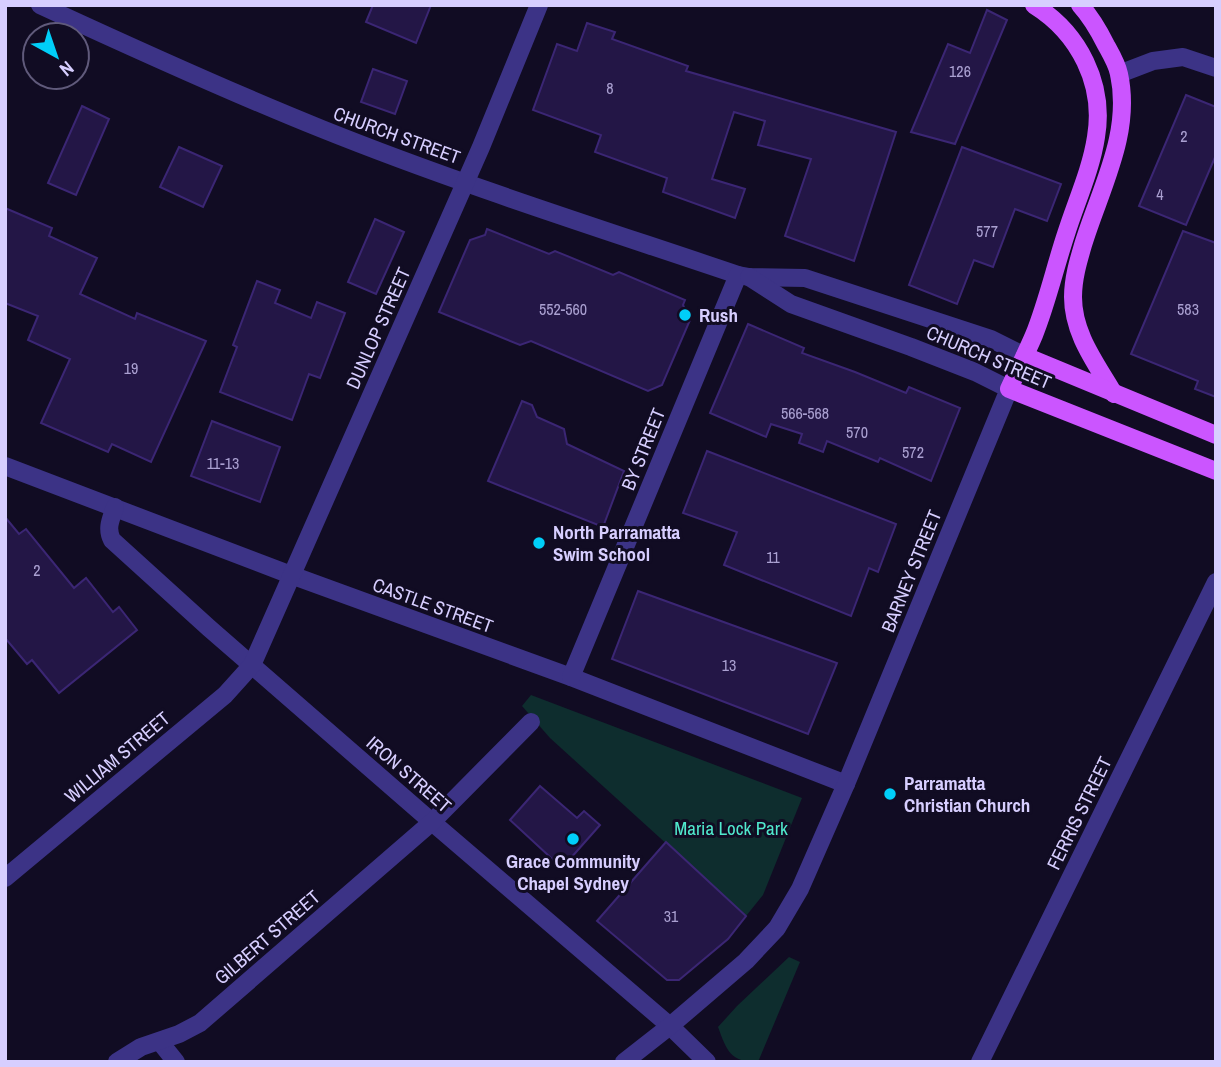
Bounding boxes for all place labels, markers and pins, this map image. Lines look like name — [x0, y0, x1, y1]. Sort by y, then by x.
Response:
place label: Rush — [699, 302, 738, 328]
marker: Rush — [677, 307, 693, 323]
place label: North Parramatta Swim School — [553, 519, 681, 567]
marker: North Parramatta Swim School — [531, 535, 547, 551]
place label: Parramatta Christian Church — [904, 770, 1030, 818]
marker: Parramatta Christian Church — [882, 786, 898, 802]
marker: Grace Community Chapel Sydney — [565, 831, 581, 847]
place label: Grace Community Chapel Sydney — [506, 848, 640, 896]

